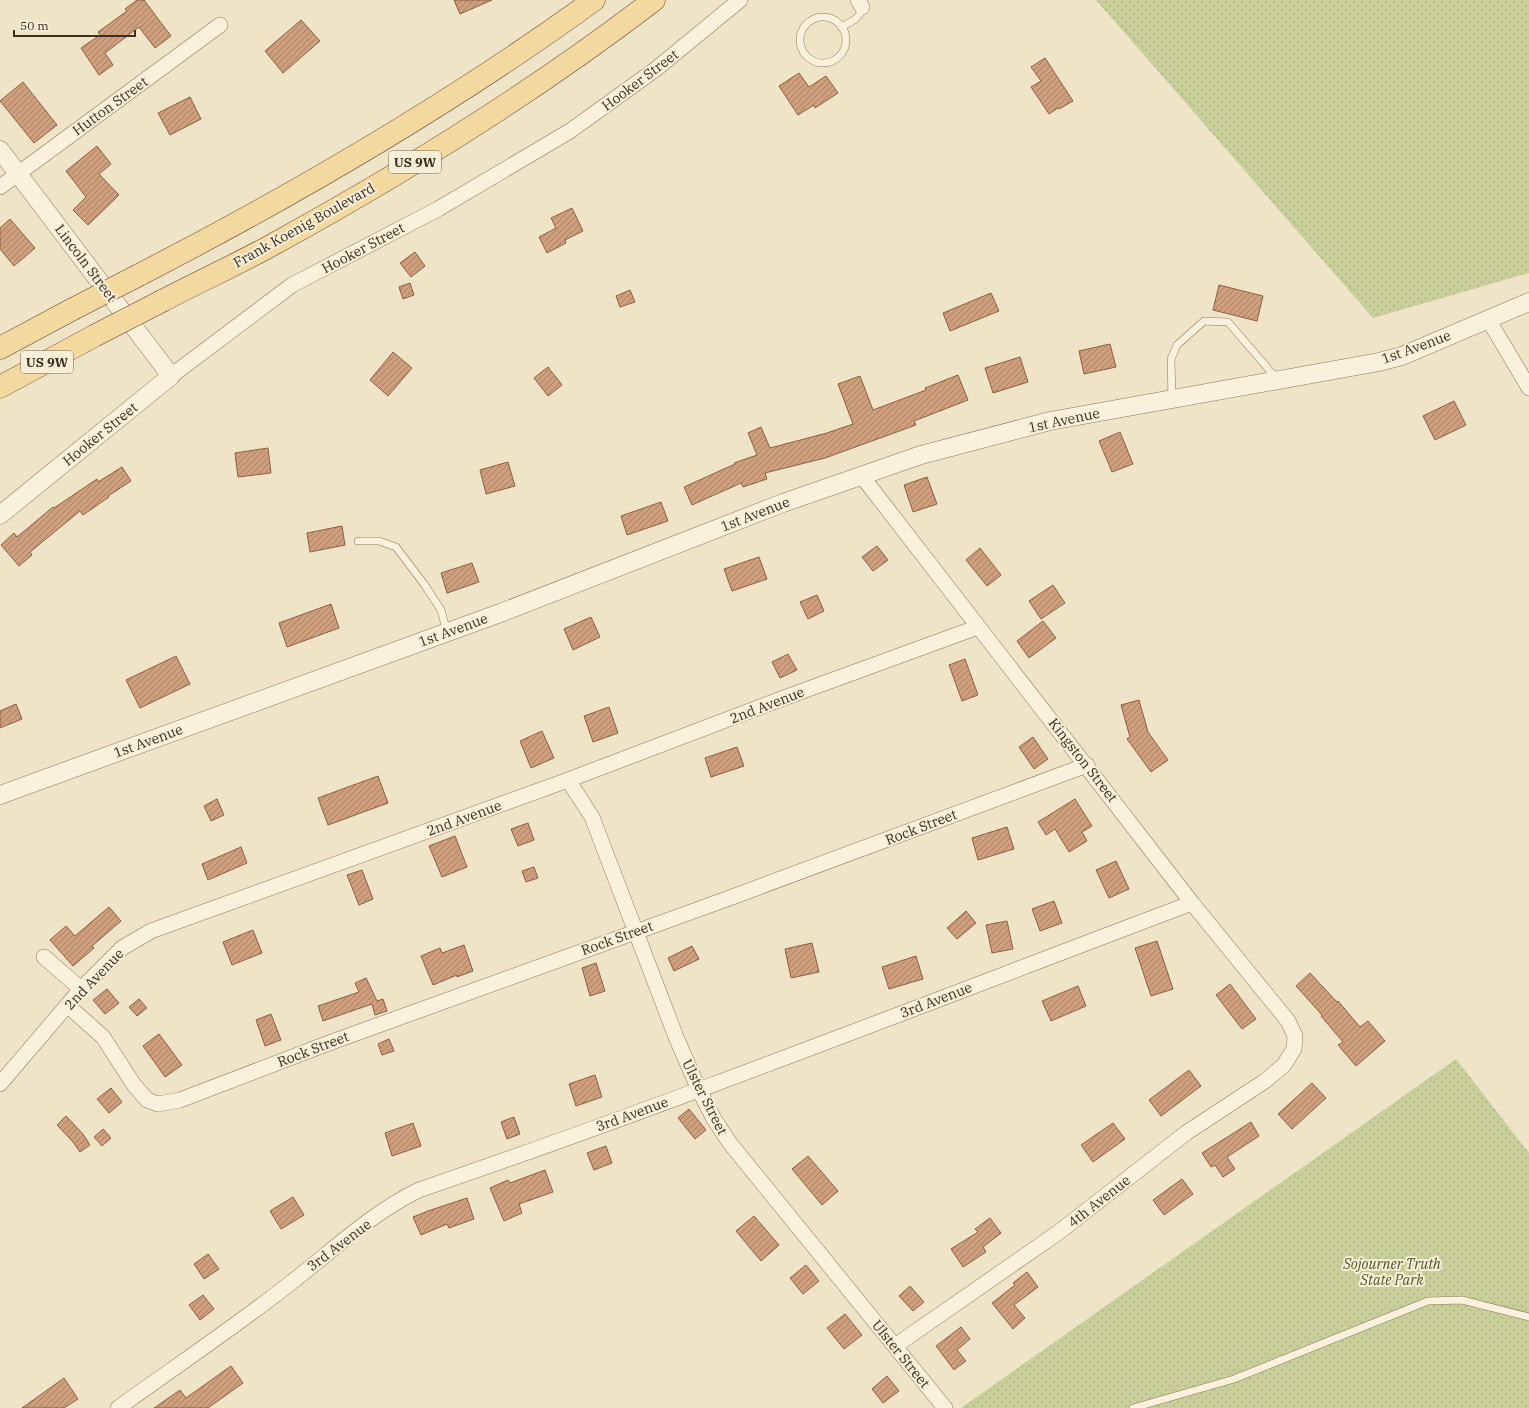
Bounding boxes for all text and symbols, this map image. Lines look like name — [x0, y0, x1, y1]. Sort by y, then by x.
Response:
scale bar — [14, 12, 135, 38]
text: 50 m — [20, 18, 49, 33]
street label: Hooker Street — [598, 45, 682, 115]
street label: Hutton Street — [69, 73, 151, 139]
road number: US 9W — [389, 151, 441, 173]
street label: Frank Koenig Boulevard — [230, 178, 378, 271]
street label: Hooker Street — [319, 219, 408, 277]
street label: Lincoln Street — [51, 221, 121, 305]
street label: 1st Avenue — [1379, 326, 1453, 368]
road number: US 9W — [21, 351, 73, 373]
street label: Hooker Street — [59, 398, 141, 470]
street label: 1st Avenue — [1027, 404, 1101, 436]
street label: 1st Avenue — [718, 493, 792, 535]
street label: 1st Avenue — [416, 609, 490, 651]
street label: 2nd Avenue — [727, 683, 807, 727]
street label: Kingston Street — [1045, 714, 1122, 806]
street label: 1st Avenue — [111, 720, 185, 762]
street label: 2nd Avenue — [424, 796, 504, 840]
street label: Rock Street — [883, 805, 959, 849]
street label: Rock Street — [579, 917, 655, 959]
street label: 2nd Avenue — [60, 945, 128, 1013]
street label: 3rd Avenue — [897, 978, 975, 1022]
street label: Rock Street — [275, 1027, 351, 1071]
street label: Ulster Street — [678, 1056, 732, 1138]
street label: 3rd Avenue — [593, 1093, 671, 1135]
street label: 4th Avenue — [1064, 1171, 1134, 1231]
street label: 3rd Avenue — [303, 1215, 375, 1275]
park label: Sojourner Truth State Park — [1342, 1255, 1441, 1289]
street label: Ulster Street — [868, 1316, 934, 1392]

